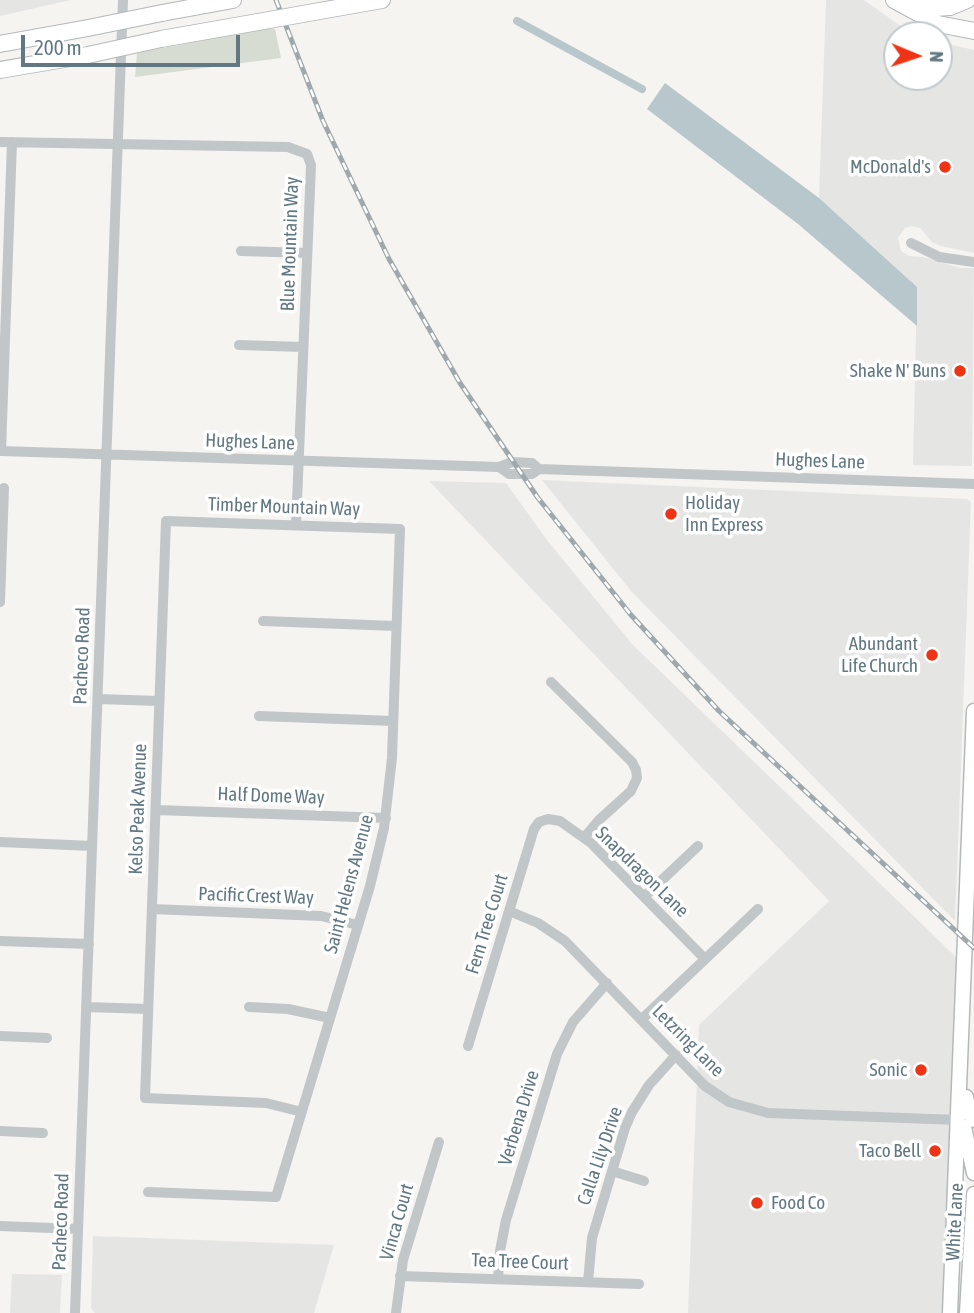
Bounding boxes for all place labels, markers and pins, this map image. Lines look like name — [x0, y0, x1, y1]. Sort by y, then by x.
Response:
place label: McDonald's — [850, 156, 931, 178]
marker: McDonald's — [937, 159, 953, 175]
place label: Shake N' Buns — [850, 360, 946, 382]
marker: Shake N' Buns — [952, 363, 968, 379]
place label: Holiday Inn Express — [685, 492, 763, 536]
marker: Holiday Inn Express — [663, 506, 679, 522]
place label: Abundant Life Church — [841, 633, 918, 677]
marker: Abundant Life Church — [924, 647, 940, 663]
place label: Sonic — [869, 1059, 907, 1081]
marker: Sonic — [913, 1062, 929, 1078]
place label: Taco Bell — [859, 1140, 921, 1162]
marker: Taco Bell — [927, 1143, 943, 1159]
place label: Food Co — [771, 1192, 825, 1214]
marker: Food Co — [749, 1195, 765, 1211]

